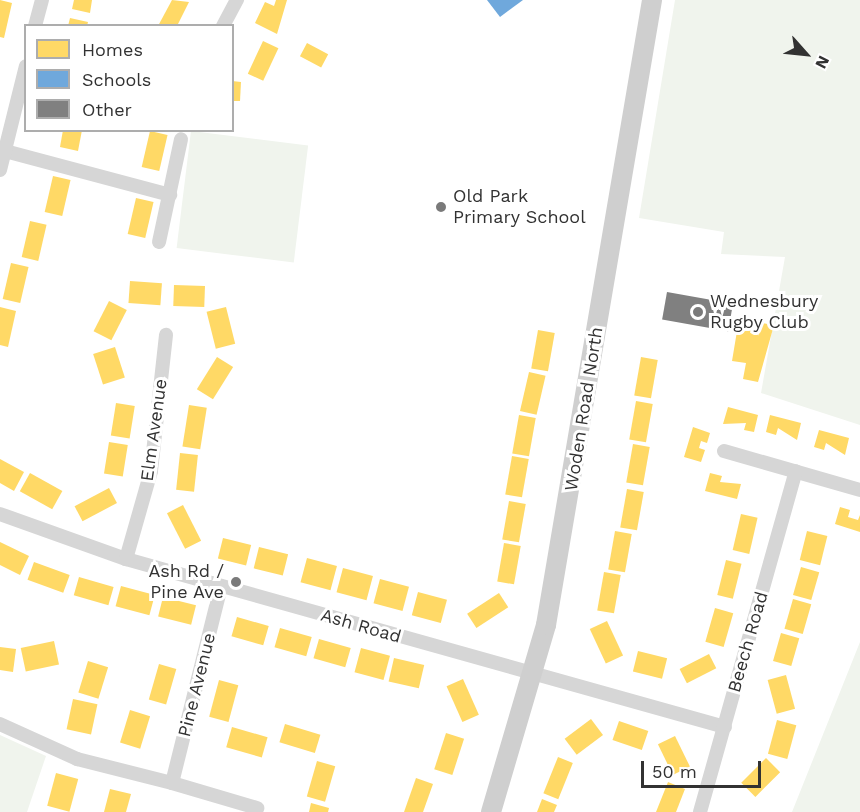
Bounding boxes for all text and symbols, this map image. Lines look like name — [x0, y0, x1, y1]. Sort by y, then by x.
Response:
legend — [24, 24, 234, 132]
north arrow — [776, 24, 836, 84]
text: Homes — [82, 39, 143, 60]
text: N — [811, 53, 834, 72]
text: Schools — [82, 69, 151, 90]
text: Other — [82, 99, 132, 120]
place label: Old Park Primary School — [453, 186, 586, 228]
marker: Old Park Primary School — [434, 200, 448, 214]
place label: Wednesbury Rugby Club — [710, 291, 818, 334]
marker: Wednesbury Rugby Club — [691, 305, 705, 319]
street label: Woden Road North — [560, 325, 608, 493]
street label: Elm Avenue — [136, 377, 172, 483]
place label: Ash Rd / Pine Ave — [148, 561, 224, 604]
marker: Ash Rd / Pine Ave — [229, 575, 243, 589]
street label: Beech Road — [723, 589, 773, 695]
street label: Ash Road — [318, 604, 404, 648]
street label: Pine Avenue — [174, 630, 220, 740]
scale bar — [644, 749, 764, 787]
text: 50 m — [652, 761, 697, 782]

